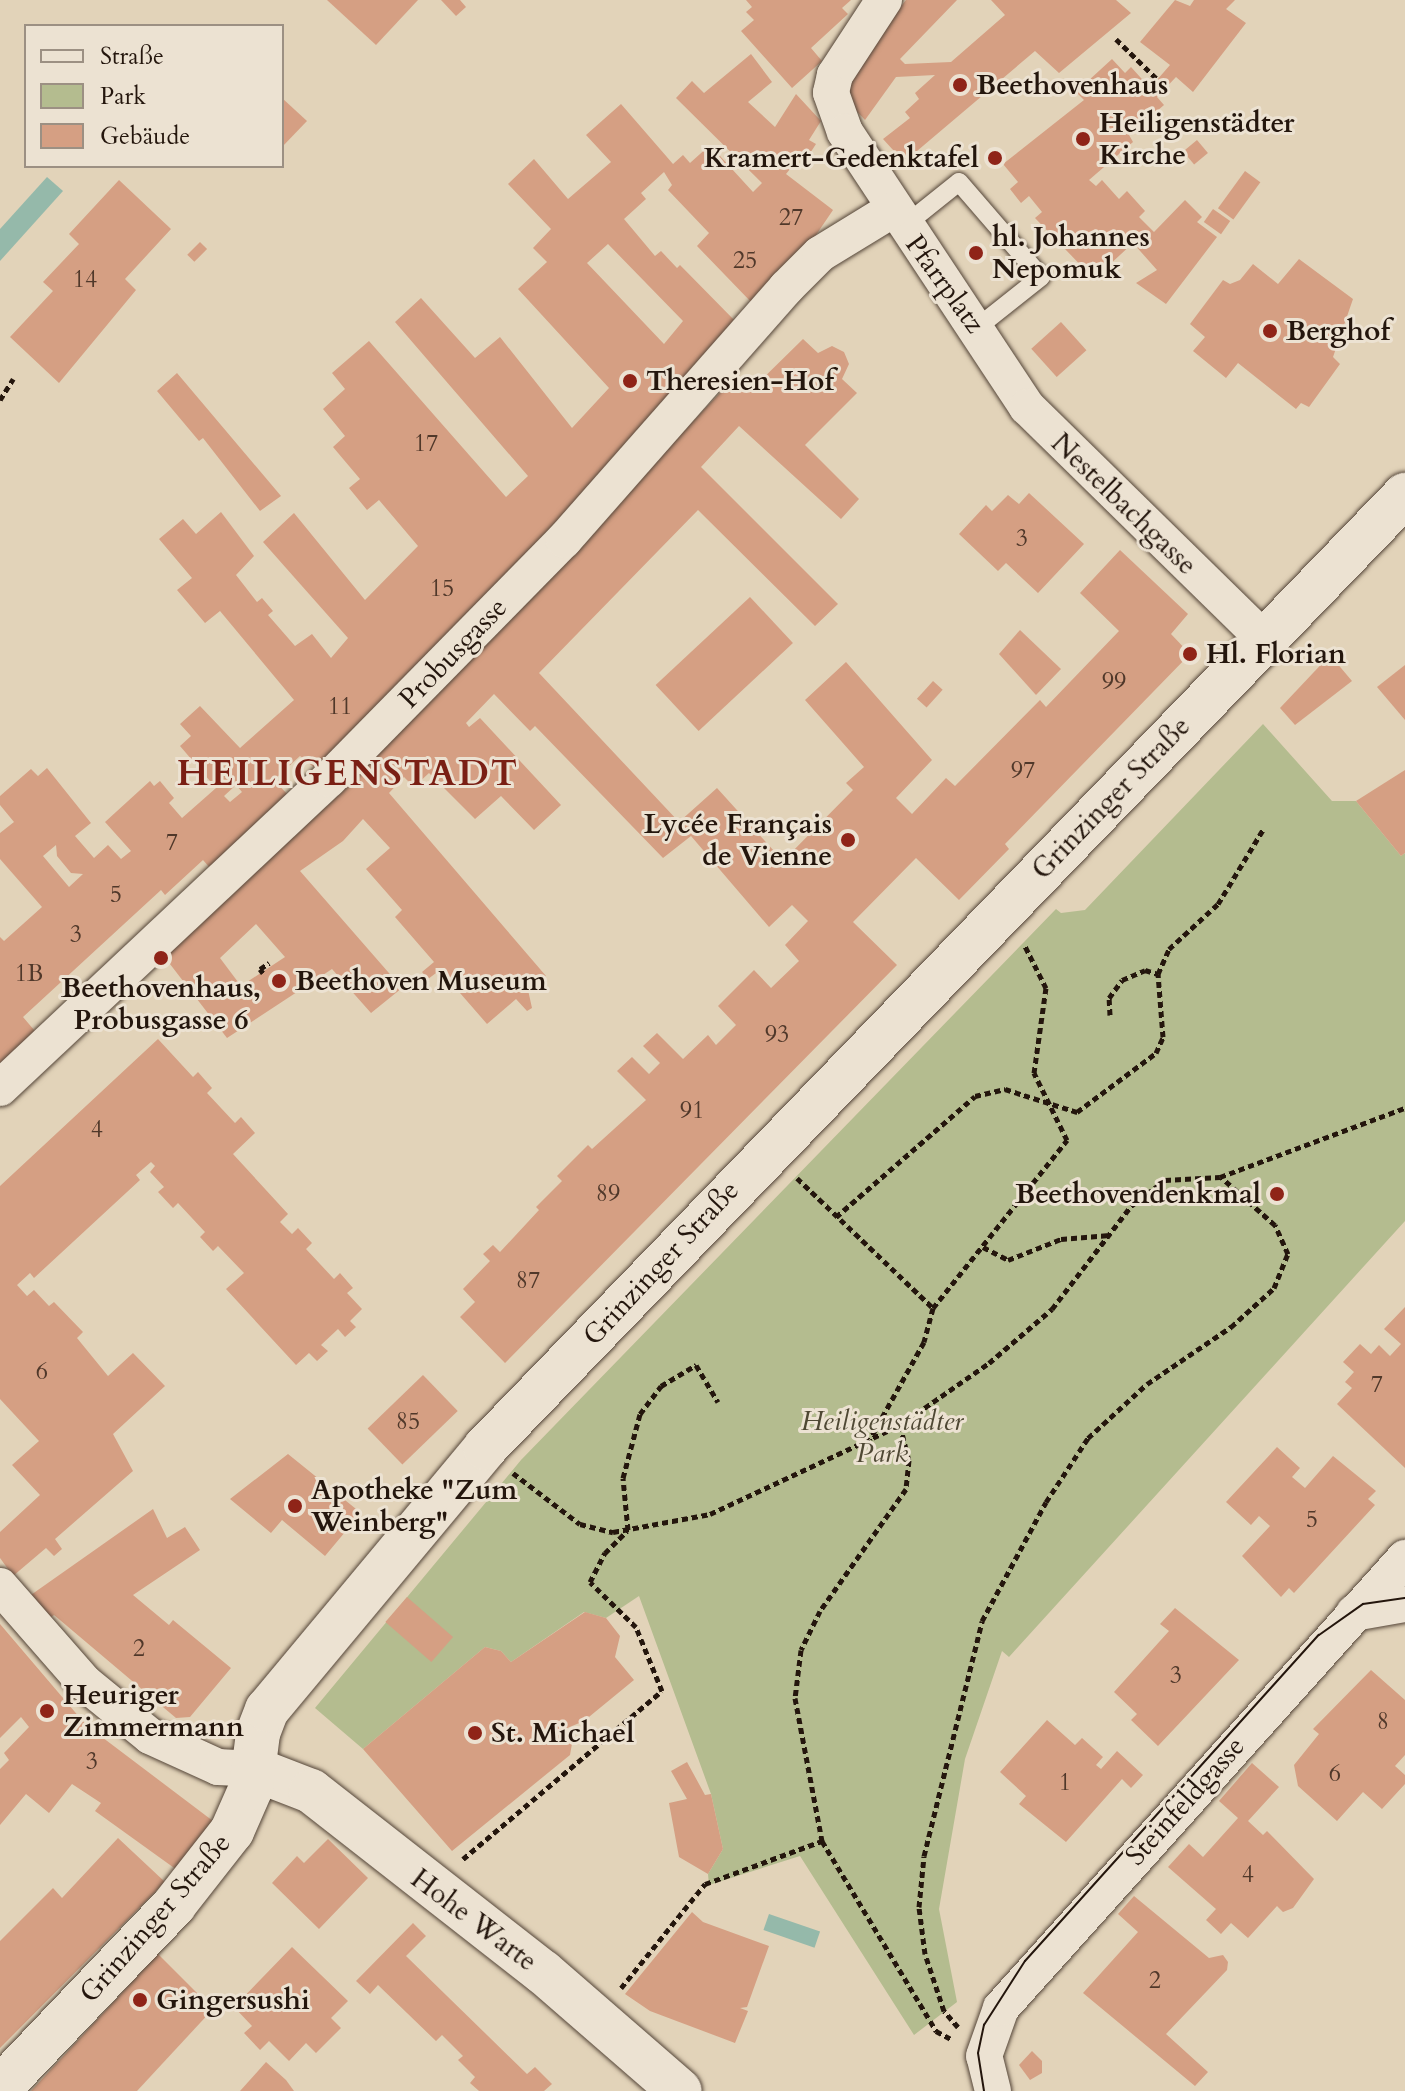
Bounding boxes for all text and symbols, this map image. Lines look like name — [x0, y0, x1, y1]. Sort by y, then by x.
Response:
legend — [24, 24, 284, 168]
text: Straße — [100, 40, 164, 73]
place label: Beethovenhaus — [976, 68, 1168, 102]
marker: Beethovenhaus — [951, 76, 969, 94]
text: Park — [100, 80, 146, 113]
place label: Heiligenstädter Kirche — [1099, 106, 1295, 172]
text: Gebäude — [100, 120, 190, 153]
marker: Heiligenstädter Kirche — [1074, 130, 1092, 148]
place label: Kramert-Gedenktafel — [704, 141, 979, 175]
marker: Kramert-Gedenktafel — [986, 149, 1004, 167]
house number: 27 — [779, 204, 803, 232]
place label: hl. Johannes Nepomuk — [992, 220, 1150, 286]
street label: Pfarrplatz — [898, 228, 992, 340]
marker: hl. Johannes Nepomuk — [967, 244, 985, 262]
house number: 25 — [733, 247, 757, 275]
house number: 14 — [73, 266, 97, 294]
place label: Berghof — [1286, 314, 1390, 348]
marker: Berghof — [1261, 322, 1279, 340]
place label: Theresien-Hof — [646, 364, 834, 398]
marker: Theresien-Hof — [621, 372, 639, 390]
street label: Nestelbachgasse — [1044, 426, 1204, 582]
house number: 17 — [414, 430, 438, 458]
house number: 3 — [1016, 525, 1028, 553]
house number: 15 — [430, 575, 454, 603]
street label: Probusgasse — [392, 591, 514, 715]
place label: Hl. Florian — [1206, 637, 1346, 671]
marker: Hl. Florian — [1181, 645, 1199, 663]
house number: 99 — [1102, 668, 1126, 696]
house number: 11 — [328, 693, 352, 721]
street label: Grinzinger Straße — [1025, 710, 1197, 886]
district label: HEILIGENSTADT — [177, 752, 519, 796]
house number: 97 — [1011, 757, 1035, 785]
place label: Lycée Français de Vienne — [644, 807, 832, 873]
house number: 7 — [166, 829, 178, 857]
marker: Lycée Français de Vienne — [839, 831, 857, 849]
house number: 5 — [110, 881, 122, 909]
house number: 3 — [70, 921, 82, 949]
marker: Beethovenhaus, Probusgasse 6 — [152, 949, 170, 967]
house number: 1B — [15, 960, 43, 988]
place label: Beethoven Museum — [295, 964, 547, 998]
place label: Beethovenhaus, Probusgasse 6 — [61, 971, 261, 1037]
marker: Beethoven Museum — [270, 972, 288, 990]
house number: 93 — [765, 1021, 789, 1049]
house number: 91 — [680, 1097, 704, 1125]
house number: 4 — [91, 1116, 103, 1144]
street label: Grinzinger Straße — [576, 1174, 746, 1352]
place label: Beethovendenkmal — [1015, 1177, 1261, 1211]
house number: 89 — [596, 1180, 620, 1208]
marker: Beethovendenkmal — [1268, 1185, 1286, 1203]
house number: 87 — [516, 1267, 540, 1295]
house number: 6 — [36, 1358, 48, 1386]
house number: 7 — [1371, 1371, 1383, 1399]
park label: Heiligenstädter Park — [801, 1404, 963, 1470]
house number: 85 — [396, 1408, 420, 1436]
place label: Apotheke "Zum Weinberg" — [311, 1473, 517, 1539]
marker: Apotheke "Zum Weinberg" — [286, 1497, 304, 1515]
house number: 5 — [1306, 1506, 1318, 1534]
house number: 2 — [133, 1635, 145, 1663]
house number: 3 — [1170, 1662, 1182, 1690]
place label: Heuriger Zimmermann — [63, 1678, 244, 1744]
marker: Heuriger Zimmermann — [38, 1702, 56, 1720]
house number: 8 — [1377, 1708, 1389, 1736]
place label: St. Michael — [491, 1716, 634, 1750]
marker: St. Michael — [466, 1724, 484, 1742]
street label: Steinfeldgasse — [1118, 1730, 1252, 1872]
house number: 3 — [86, 1748, 98, 1776]
house number: 6 — [1329, 1760, 1341, 1788]
house number: 1 — [1059, 1769, 1071, 1797]
street label: Grinzinger Straße — [72, 1827, 238, 2009]
house number: 4 — [1242, 1861, 1254, 1889]
street label: Hohe Warte — [404, 1862, 544, 1978]
house number: 2 — [1149, 1967, 1161, 1995]
place label: Gingersushi — [156, 1983, 310, 2017]
marker: Gingersushi — [131, 1991, 149, 2009]

